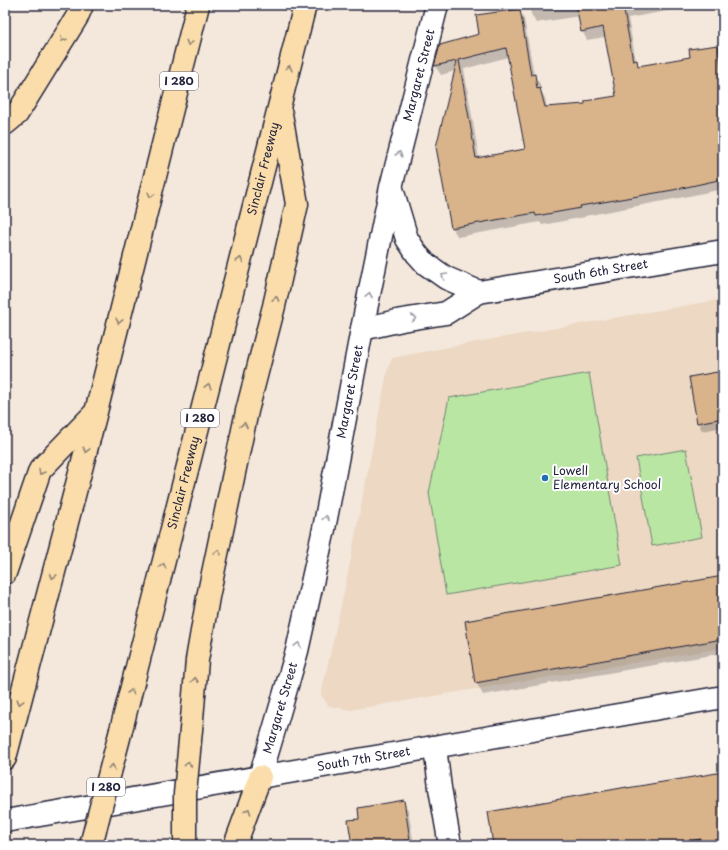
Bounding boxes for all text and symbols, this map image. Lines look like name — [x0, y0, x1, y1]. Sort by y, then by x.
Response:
street label: Margaret Street — [398, 27, 439, 123]
one-way arrow — [60, 35, 68, 42]
one-way arrow — [185, 40, 193, 46]
one-way arrow — [284, 65, 293, 72]
road number: I 280 — [160, 72, 198, 90]
street label: Sinclair Freeway — [242, 120, 283, 217]
one-way arrow — [395, 151, 403, 157]
one-way arrow — [147, 192, 155, 198]
street label: South 6th Street — [552, 254, 649, 287]
one-way arrow — [236, 257, 244, 263]
one-way arrow — [441, 273, 448, 281]
one-way arrow — [364, 291, 372, 298]
one-way arrow — [271, 296, 279, 302]
one-way arrow — [411, 314, 417, 323]
one-way arrow — [115, 317, 124, 324]
street label: Margaret Street — [331, 343, 367, 440]
one-way arrow — [204, 383, 212, 389]
road number: I 280 — [181, 409, 219, 427]
one-way arrow — [240, 422, 248, 428]
street label: Sinclair Freeway — [162, 434, 203, 531]
one-way arrow — [82, 446, 91, 453]
place label: Lowell Elementary School — [553, 461, 661, 493]
one-way arrow — [39, 467, 46, 474]
marker: Lowell Elementary School — [540, 473, 550, 483]
one-way arrow — [321, 515, 330, 522]
one-way arrow — [213, 549, 221, 555]
one-way arrow — [158, 563, 166, 569]
one-way arrow — [49, 572, 58, 579]
one-way arrow — [293, 642, 301, 649]
street label: Margaret Street — [257, 660, 301, 756]
one-way arrow — [191, 677, 200, 683]
one-way arrow — [126, 689, 135, 696]
one-way arrow — [16, 698, 24, 705]
street label: South 7th Street — [316, 741, 412, 775]
one-way arrow — [183, 761, 192, 767]
one-way arrow — [107, 763, 115, 770]
road number: I 280 — [87, 778, 125, 796]
one-way arrow — [243, 808, 251, 815]

